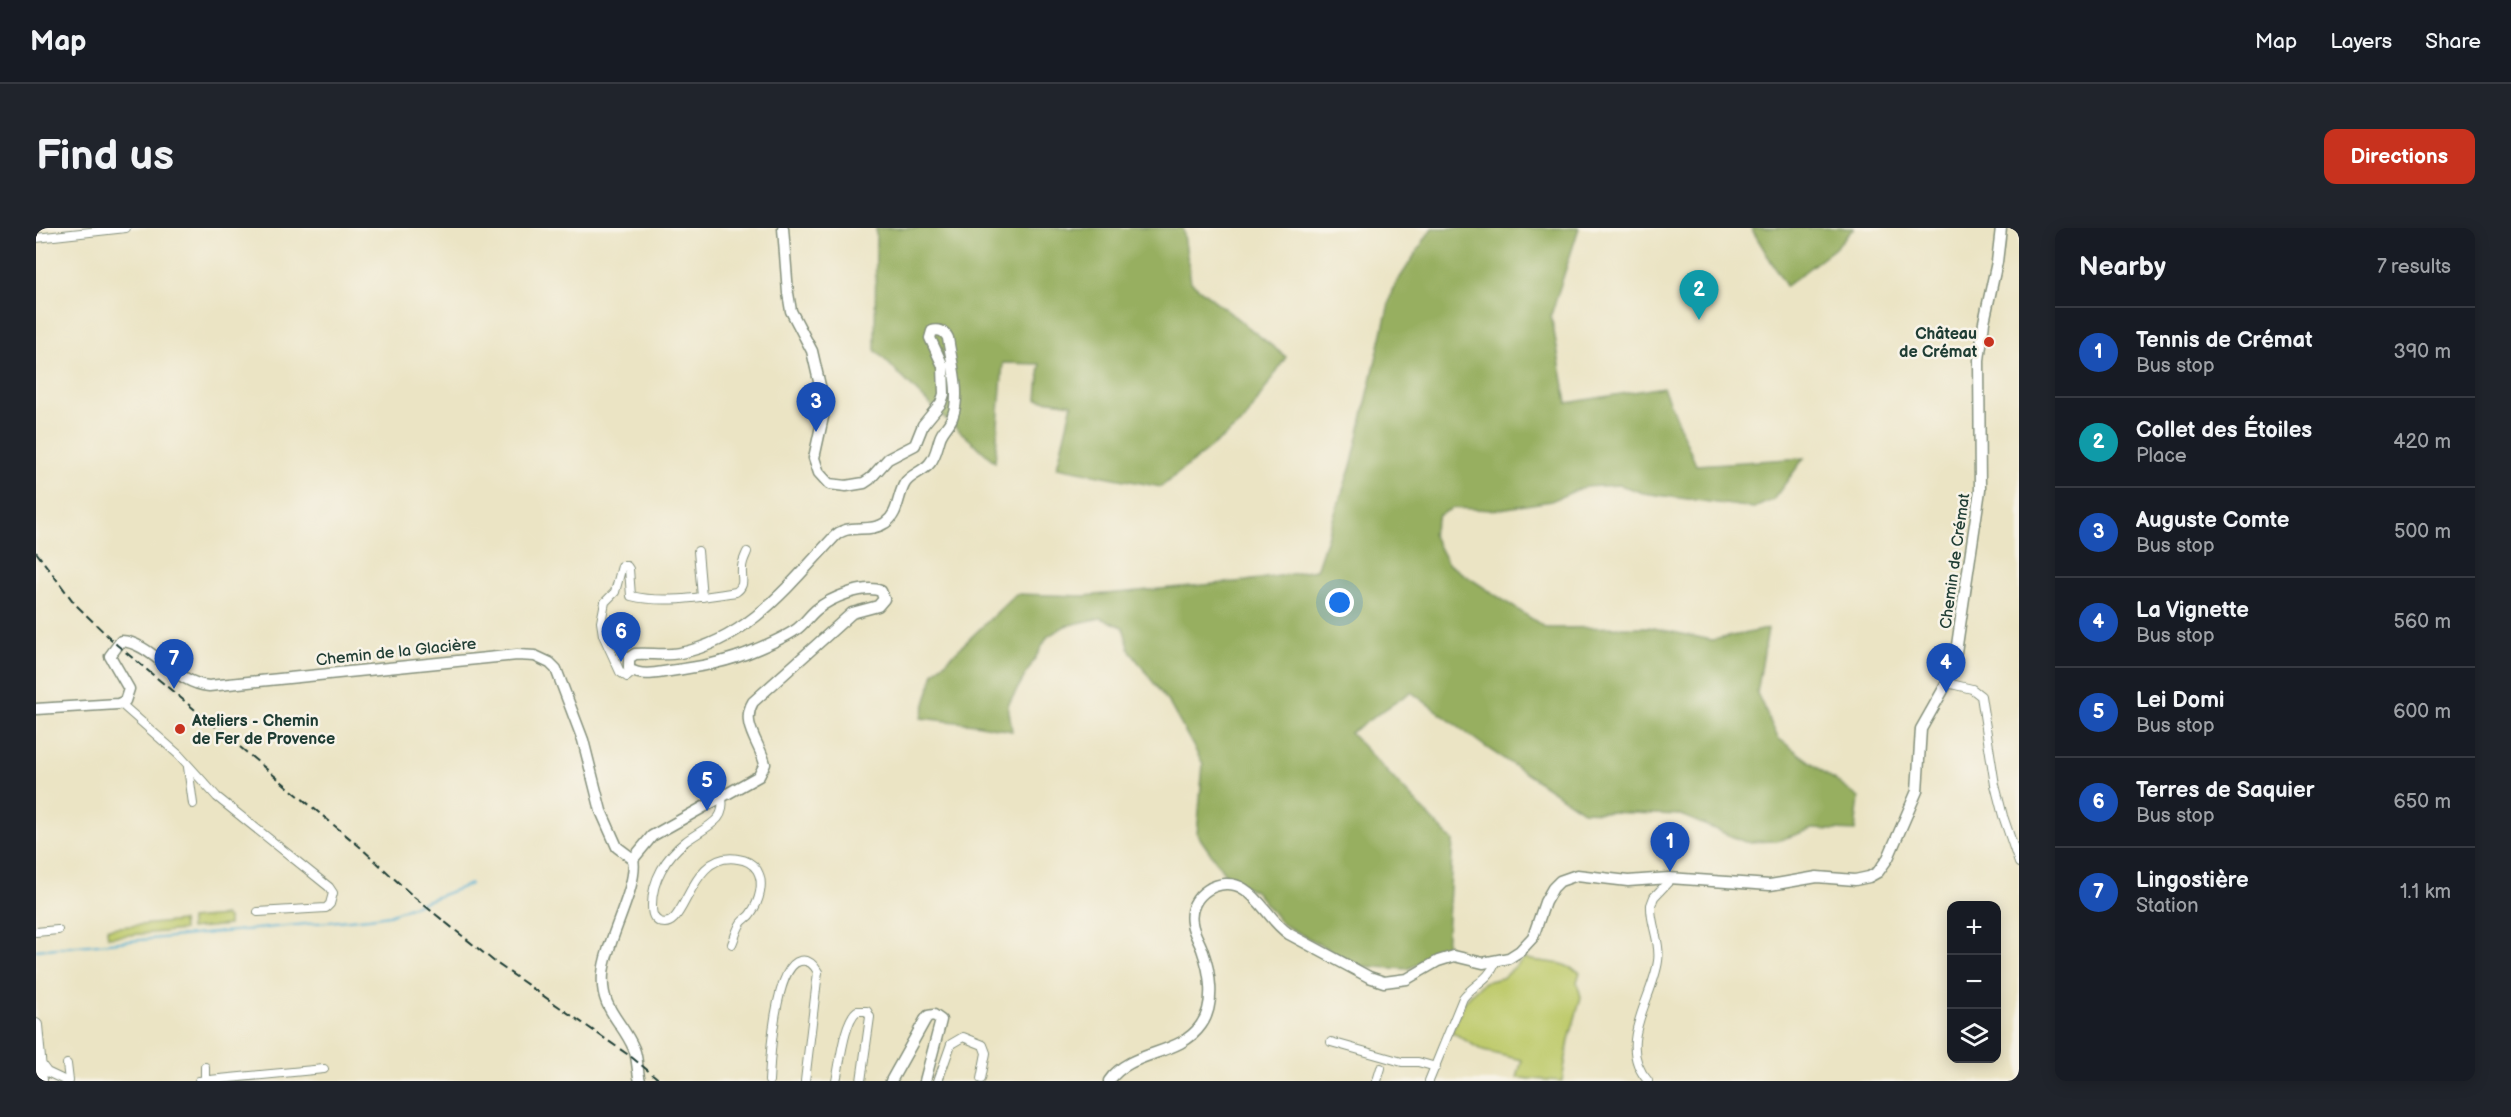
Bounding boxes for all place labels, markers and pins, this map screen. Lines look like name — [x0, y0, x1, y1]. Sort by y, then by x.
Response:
pin: 2 — [1680, 270, 1718, 320]
place label: Château de Crémat — [1899, 325, 1978, 362]
marker: Château de Crémat — [1982, 335, 1996, 349]
pin: 3 — [796, 382, 836, 432]
pin: 6 — [602, 612, 640, 662]
pin: 7 — [154, 640, 194, 689]
pin: 4 — [1926, 644, 1966, 693]
place label: Ateliers - Chemin de Fer de Provence — [191, 712, 335, 749]
marker: Ateliers - Chemin de Fer de Provence — [173, 722, 187, 736]
pin: 5 — [688, 762, 726, 811]
pin: 1 — [1650, 822, 1690, 872]

